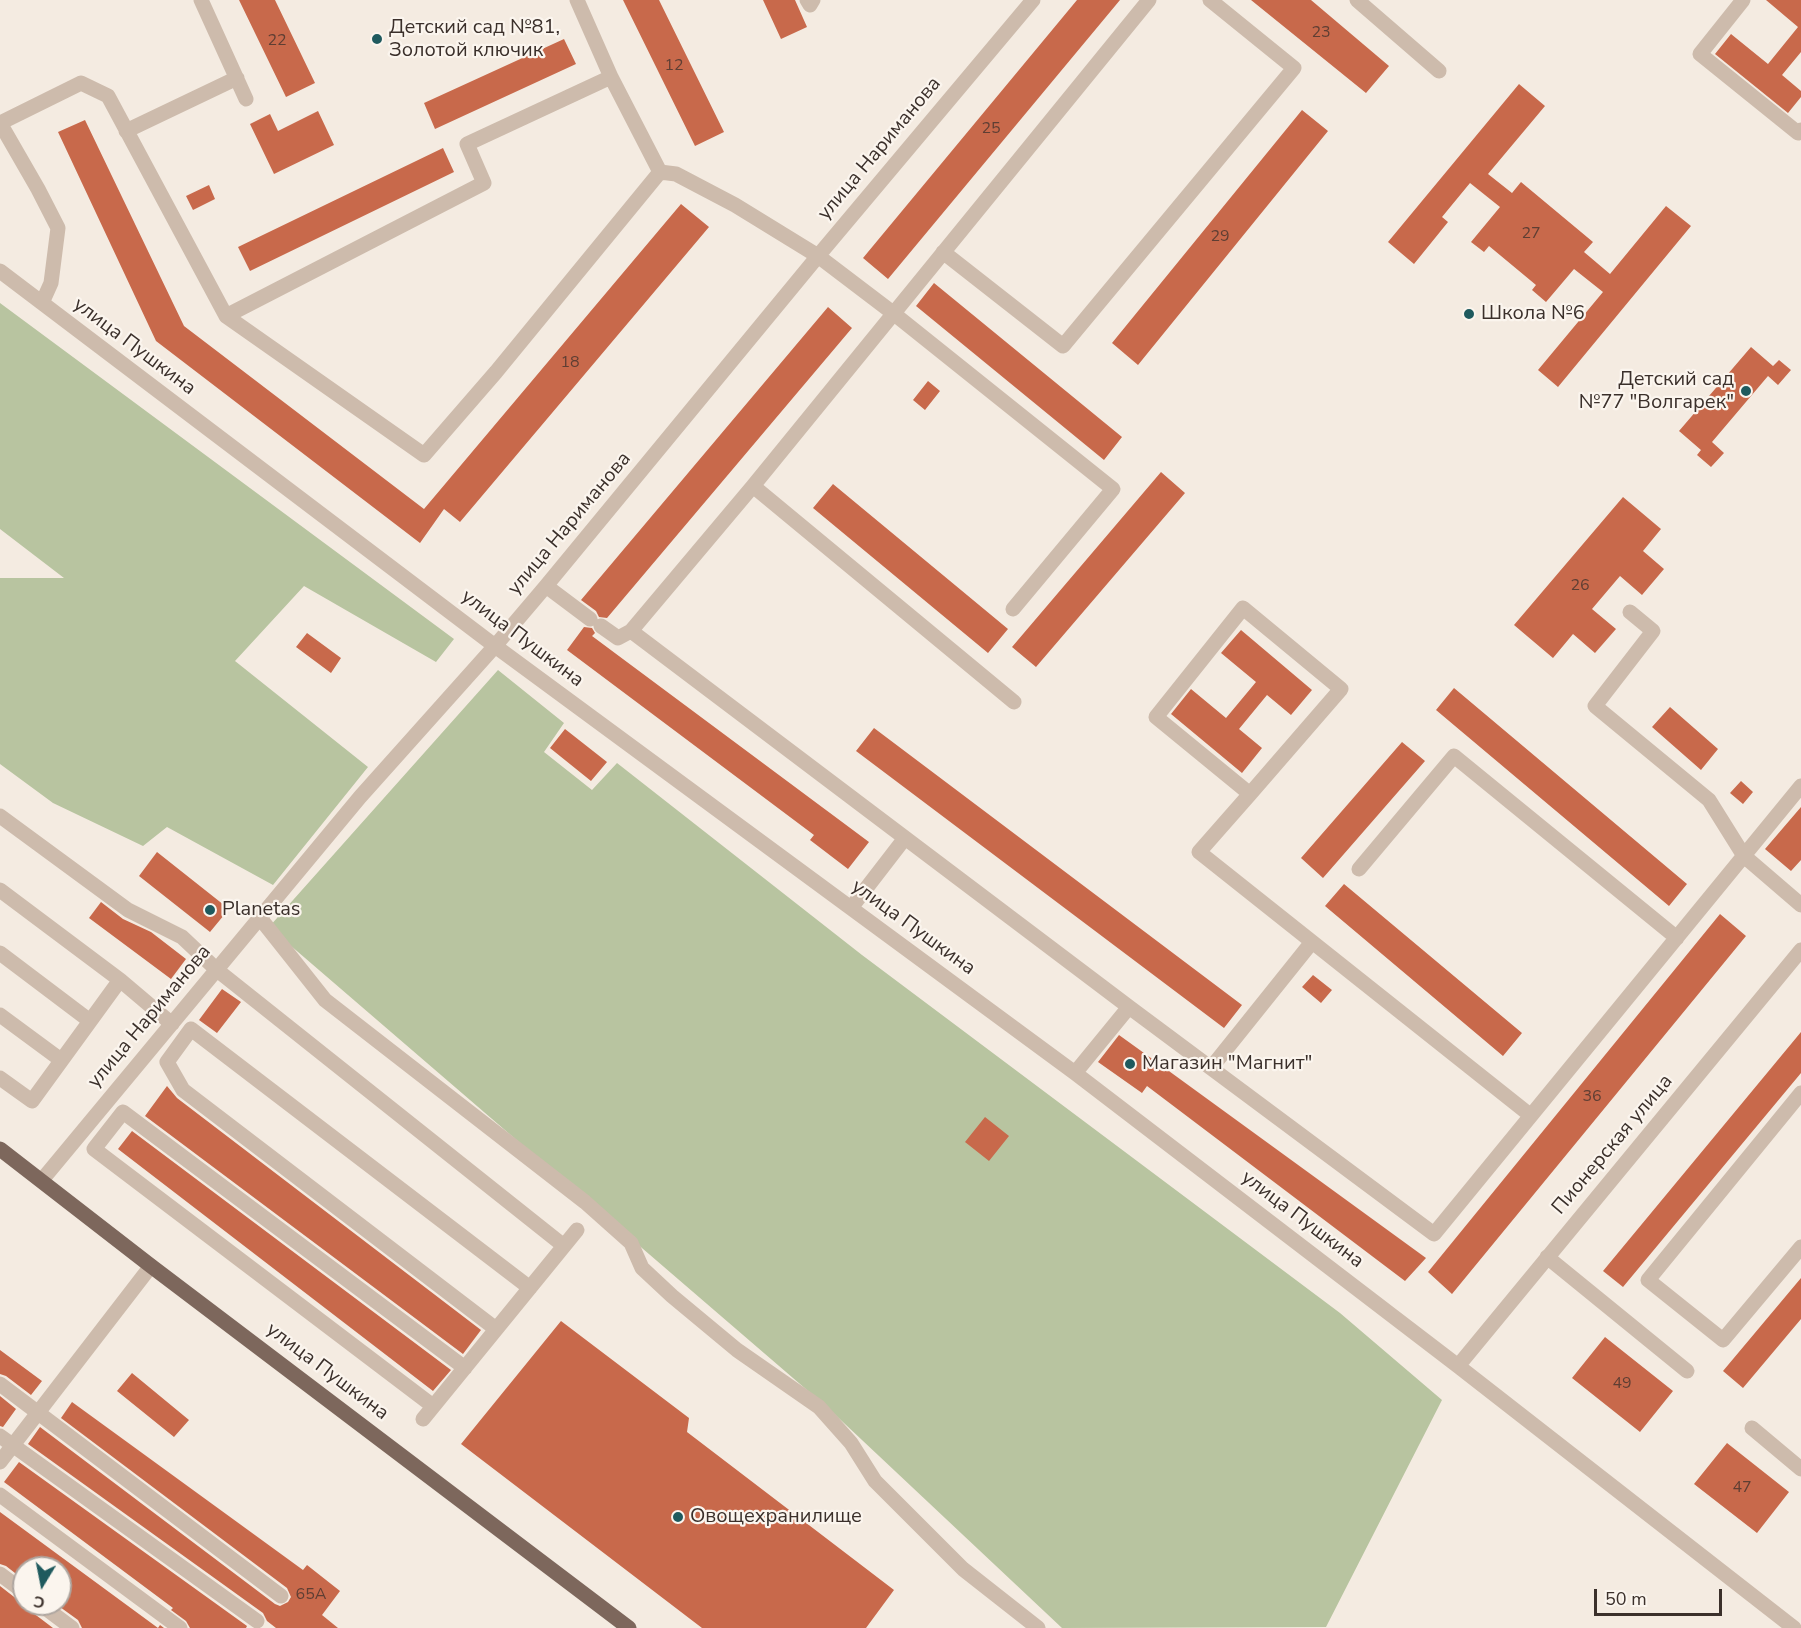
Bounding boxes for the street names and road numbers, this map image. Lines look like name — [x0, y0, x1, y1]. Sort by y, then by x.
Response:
street label: улица Нариманова — [813, 73, 947, 225]
street label: улица Пушкина — [68, 293, 200, 401]
street label: улица Нариманова — [503, 448, 637, 600]
street label: улица Пушкина — [456, 585, 588, 693]
street label: улица Пушкина — [846, 875, 980, 981]
street label: улица Нариманова — [83, 941, 217, 1093]
street label: Пионерская улица — [1548, 1070, 1678, 1220]
street label: улица Пушкина — [1236, 1166, 1368, 1274]
street label: улица Пушкина — [261, 1318, 393, 1426]

